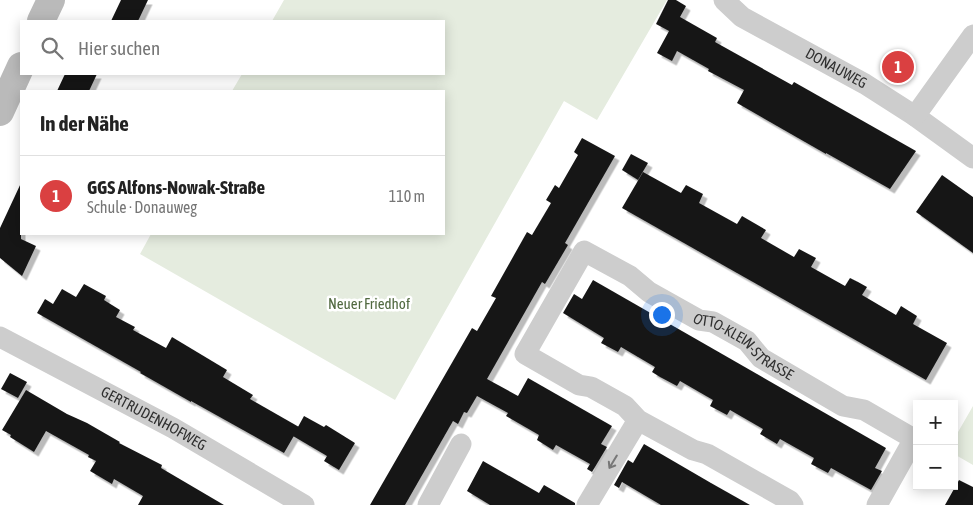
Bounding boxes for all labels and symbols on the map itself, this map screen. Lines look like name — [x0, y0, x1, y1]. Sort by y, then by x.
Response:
street label: DONAUWEG — [803, 44, 870, 91]
pin: 1 — [882, 48, 914, 86]
park label: Neuer Friedhof — [328, 295, 410, 312]
your location — [649, 302, 675, 328]
street label: OTTO-KLEIN-STRASSE — [690, 309, 797, 383]
street label: GERTRUDENHOFWEG — [98, 383, 210, 454]
one-way arrow — [608, 454, 618, 468]

